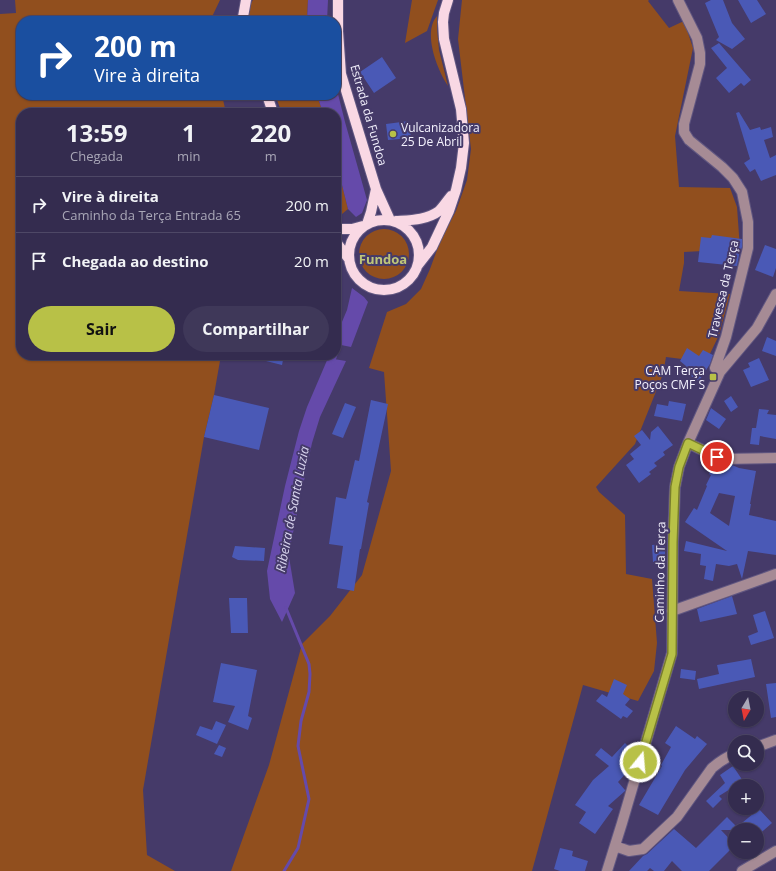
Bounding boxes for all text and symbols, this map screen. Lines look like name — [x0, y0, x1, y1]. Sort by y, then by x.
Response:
text: 200 m — [94, 27, 177, 65]
icon: right — [28, 32, 80, 84]
street label: Estrada da Fundoa — [346, 62, 392, 168]
text: Vire à direita — [94, 63, 200, 87]
text: 13:59 — [66, 116, 127, 149]
text: 1 — [182, 116, 196, 149]
text: 220 — [250, 116, 291, 149]
place label: Vulcanizadora 25 De Abril — [401, 119, 480, 150]
marker: Vulcanizadora 25 De Abril — [388, 129, 398, 139]
text: Chegada — [70, 147, 123, 165]
text: min — [177, 147, 200, 165]
text: m — [265, 147, 277, 165]
text: Vire à direita — [62, 186, 159, 206]
icon: right — [28, 194, 50, 216]
text: 200 m — [285, 195, 329, 215]
text: Caminho da Terça Entrada 65 — [62, 206, 241, 224]
street label: Travessa da Terça — [703, 238, 743, 340]
icon: arrive — [28, 250, 50, 272]
district label: Fundoa — [359, 250, 407, 268]
text: Chegada ao destino — [62, 251, 209, 271]
text: 20 m — [294, 251, 329, 271]
button: Sair — [28, 306, 175, 352]
button: Compartilhar — [183, 306, 329, 352]
place label: CAM Terça Poços CMF S — [635, 362, 705, 393]
marker: CAM Terça Poços CMF S — [708, 372, 718, 382]
pin — [700, 440, 734, 474]
water label: Ribeira de Santa Luzia — [271, 444, 313, 573]
icon: arrive — [706, 446, 728, 468]
street label: Caminho da Terça — [651, 521, 669, 623]
north arrow — [728, 691, 764, 727]
map controls — [728, 691, 764, 859]
button: search — [728, 735, 764, 771]
position arrow — [619, 741, 661, 783]
button: + — [728, 779, 764, 815]
button: − — [728, 823, 764, 859]

